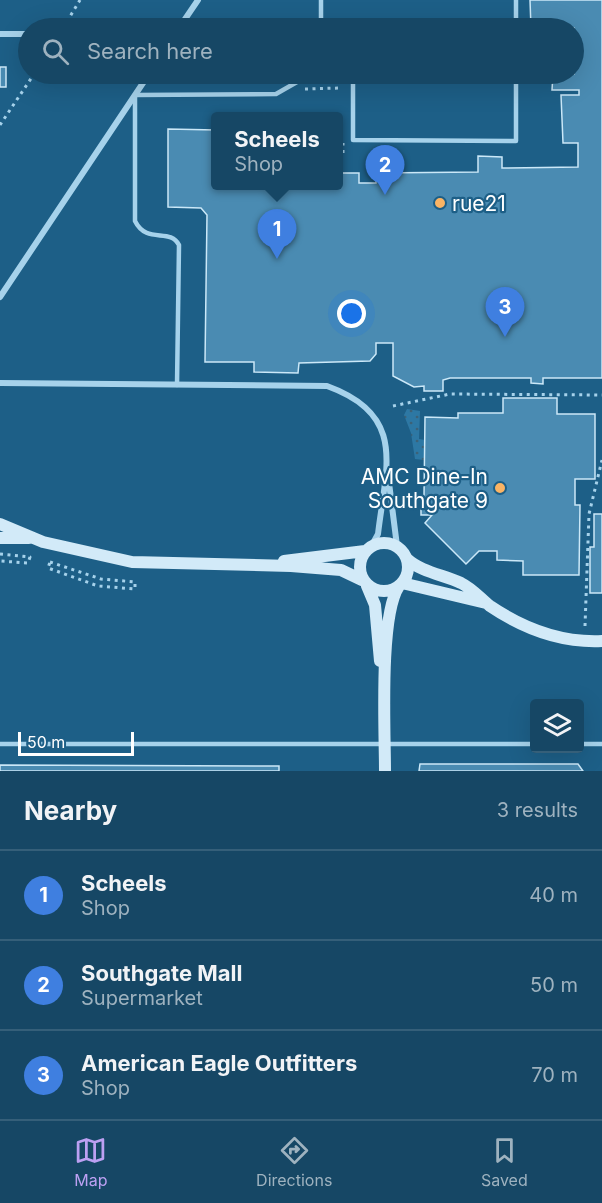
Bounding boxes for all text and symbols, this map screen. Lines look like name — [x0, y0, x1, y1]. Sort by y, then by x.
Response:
search box — [18, 18, 584, 84]
icon: search — [39, 35, 72, 68]
text: Search here — [87, 38, 213, 64]
popup — [211, 112, 343, 190]
text: Scheels — [234, 126, 320, 152]
pin: 2 — [366, 146, 404, 195]
text: Shop — [234, 152, 283, 176]
place label: rue21 — [452, 191, 506, 216]
marker: rue21 — [433, 196, 447, 210]
pin: 1 — [258, 210, 296, 259]
pin: 3 — [486, 288, 524, 337]
your location — [337, 299, 366, 328]
place label: AMC Dine-In Southgate 9 — [361, 464, 488, 513]
marker: AMC Dine-In Southgate 9 — [493, 481, 507, 495]
map controls — [530, 699, 584, 753]
button: layers — [530, 699, 584, 753]
scale bar — [18, 729, 134, 756]
text: 50 m — [27, 732, 65, 752]
text: Nearby — [24, 795, 117, 826]
text: 3 results — [497, 798, 578, 822]
text: Scheels — [81, 870, 167, 896]
text: 1 — [39, 883, 48, 907]
text: 40 m — [529, 883, 578, 907]
text: Shop — [81, 896, 130, 920]
text: Southgate Mall — [81, 960, 242, 986]
text: 2 — [37, 973, 50, 997]
text: 50 m — [530, 973, 578, 997]
text: Supermarket — [81, 986, 203, 1010]
text: American Eagle Outfitters — [81, 1050, 357, 1076]
text: 3 — [37, 1063, 50, 1087]
text: 70 m — [531, 1063, 578, 1087]
text: Shop — [81, 1076, 130, 1100]
tab: Map — [74, 1134, 108, 1190]
tab: Directions — [256, 1134, 332, 1190]
tab: Saved — [481, 1134, 528, 1190]

